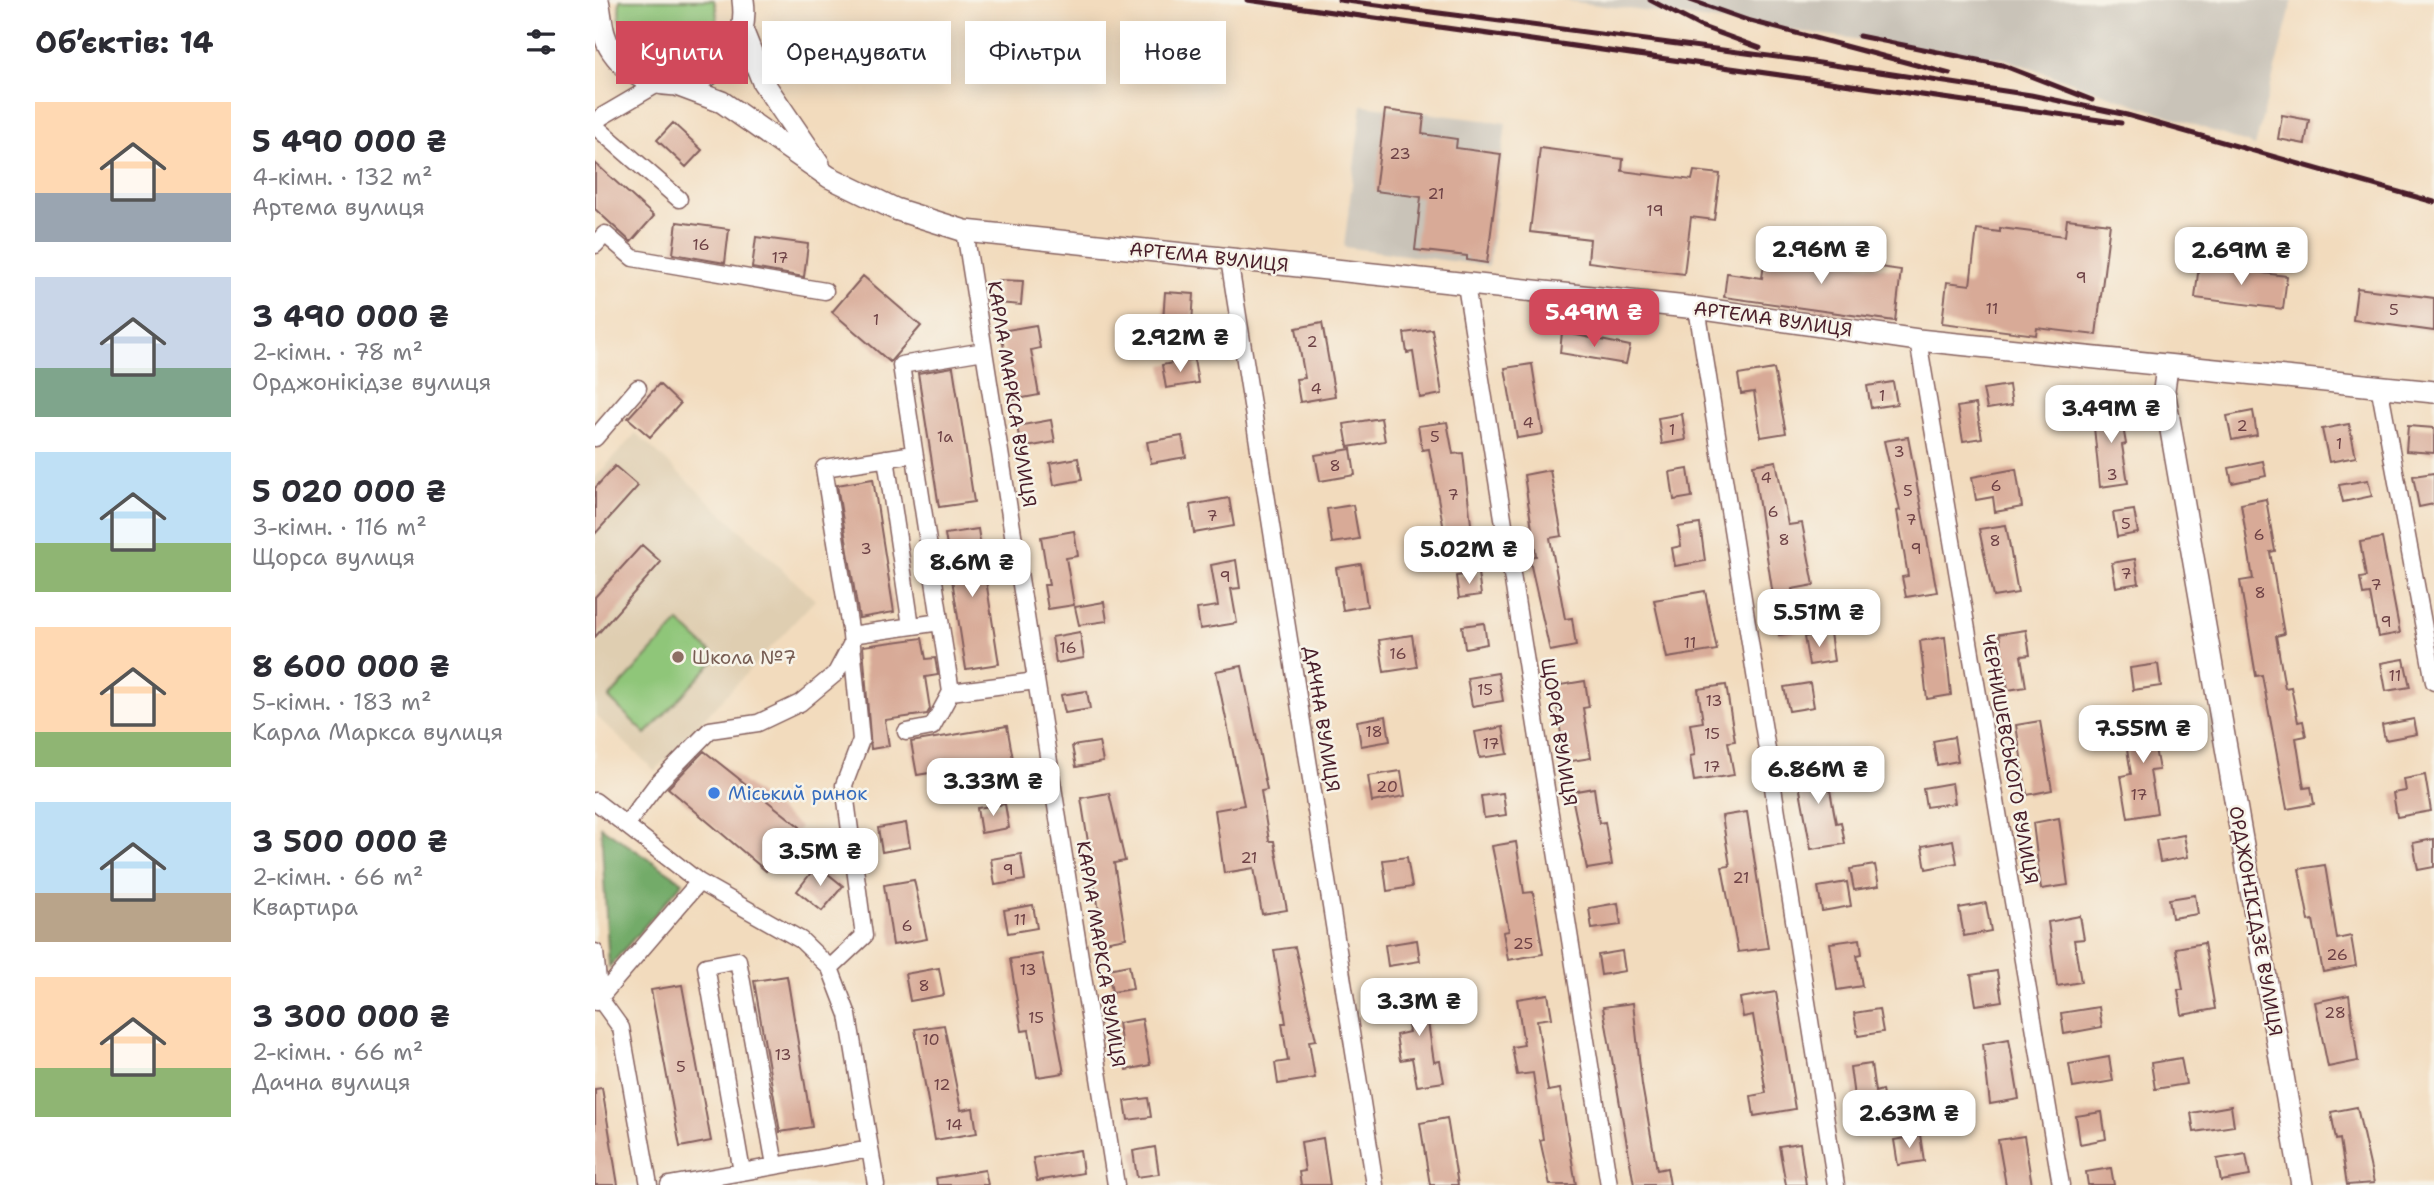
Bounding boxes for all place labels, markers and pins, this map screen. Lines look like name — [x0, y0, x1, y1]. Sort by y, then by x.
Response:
pin: 2.96M ₴ — [1756, 226, 1886, 286]
pin: 2.69M ₴ — [2176, 228, 2306, 287]
pin: 5.49M ₴ — [1529, 290, 1659, 349]
pin: 2.92M ₴ — [1115, 314, 1245, 374]
pin: 3.49M ₴ — [2046, 386, 2176, 445]
pin: 5.02M ₴ — [1404, 526, 1534, 586]
pin: 8.6M ₴ — [915, 540, 1029, 599]
pin: 5.51M ₴ — [1754, 590, 1884, 649]
place label: Школа №7 — [692, 645, 796, 670]
marker: Школа №7 — [670, 649, 686, 665]
pin: 7.55M ₴ — [2078, 706, 2208, 765]
pin: 6.86M ₴ — [1753, 746, 1883, 806]
pin: 3.33M ₴ — [928, 758, 1058, 818]
place label: Міський ринок — [728, 781, 867, 806]
marker: Міський ринок — [706, 785, 722, 801]
pin: 3.5M ₴ — [763, 828, 877, 888]
pin: 3.3M ₴ — [1362, 978, 1476, 1038]
pin: 2.63M ₴ — [1844, 1090, 1974, 1150]

